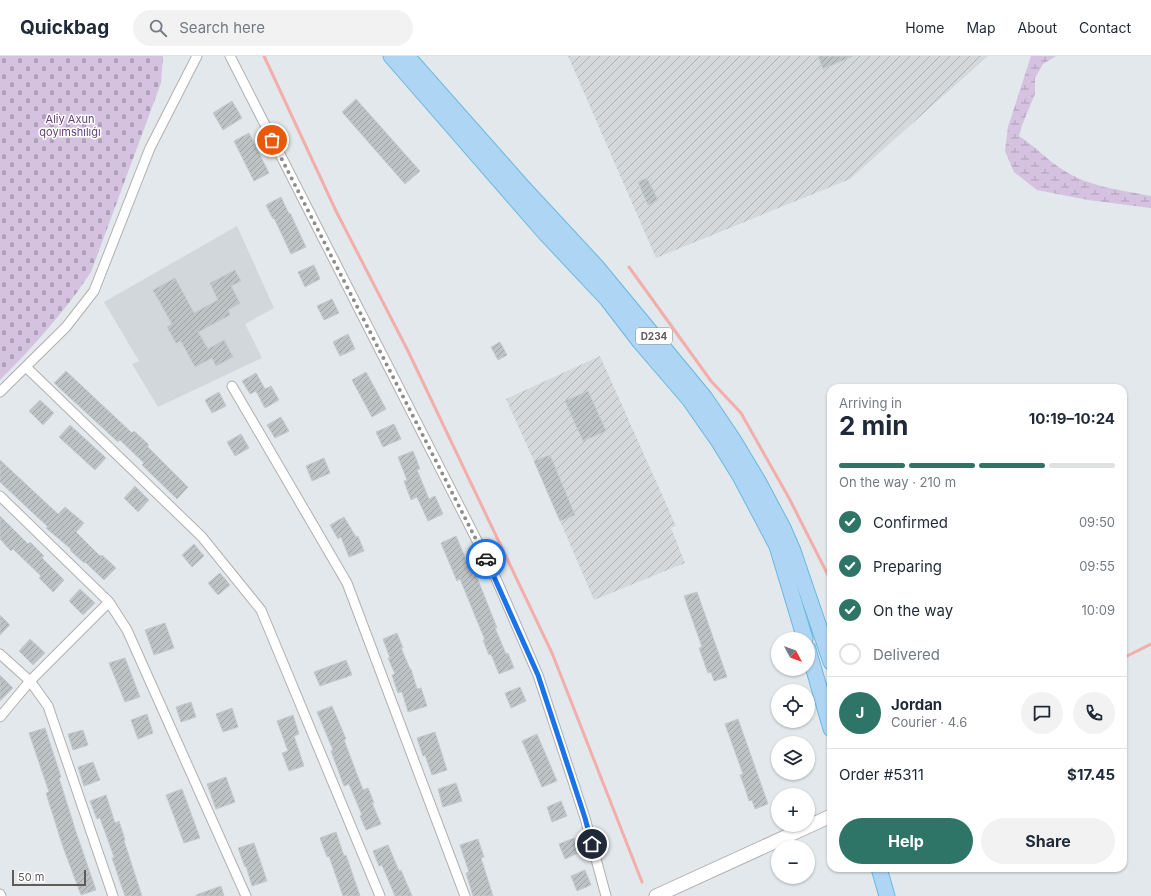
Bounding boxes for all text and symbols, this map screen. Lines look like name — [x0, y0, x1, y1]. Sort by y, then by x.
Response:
search box — [133, 10, 413, 46]
text: Quickbag — [20, 16, 109, 39]
icon: search — [147, 17, 169, 39]
text: Search here — [179, 18, 265, 37]
text: Home — [905, 19, 944, 36]
text: Map — [966, 19, 996, 36]
text: About — [1018, 19, 1057, 36]
text: Contact — [1079, 19, 1131, 36]
park label: Aliy Axun qoyımshılıǵı — [39, 112, 101, 139]
pin — [255, 123, 289, 157]
icon: bag — [261, 129, 283, 151]
road number: D234 — [636, 328, 672, 344]
text: Arriving in — [839, 395, 902, 411]
text: 10:19–10:24 — [1029, 409, 1115, 428]
text: 2 min — [839, 410, 909, 441]
text: On the way · 210 m — [839, 474, 956, 490]
icon: check — [839, 511, 861, 533]
text: Confirmed — [873, 513, 948, 532]
text: 09:50 — [1079, 514, 1115, 530]
courier — [466, 539, 506, 579]
icon: car — [475, 548, 497, 570]
icon: check — [839, 555, 861, 577]
text: Preparing — [873, 557, 942, 576]
text: 09:55 — [1079, 558, 1115, 574]
icon: check — [839, 599, 861, 621]
text: On the way — [873, 601, 953, 620]
text: 10:09 — [1082, 602, 1115, 618]
north arrow — [771, 632, 815, 676]
map controls — [771, 632, 815, 884]
text: Delivered — [873, 645, 940, 664]
button: locate — [771, 684, 815, 728]
button: chat — [1021, 692, 1063, 734]
button: phone — [1073, 692, 1115, 734]
text: Jordan — [891, 695, 942, 714]
text: J — [856, 703, 864, 722]
text: Courier · 4.6 — [891, 714, 967, 730]
button: layers — [771, 736, 815, 780]
text: Order #5311 — [839, 765, 924, 784]
text: $17.45 — [1067, 765, 1115, 784]
button: + — [771, 788, 815, 832]
button: Help — [839, 818, 973, 864]
button: Share — [981, 818, 1115, 864]
pin — [575, 827, 609, 861]
icon: home — [581, 833, 603, 855]
button: − — [771, 840, 815, 884]
scale bar — [12, 868, 86, 887]
text: 50 m — [18, 870, 44, 884]

